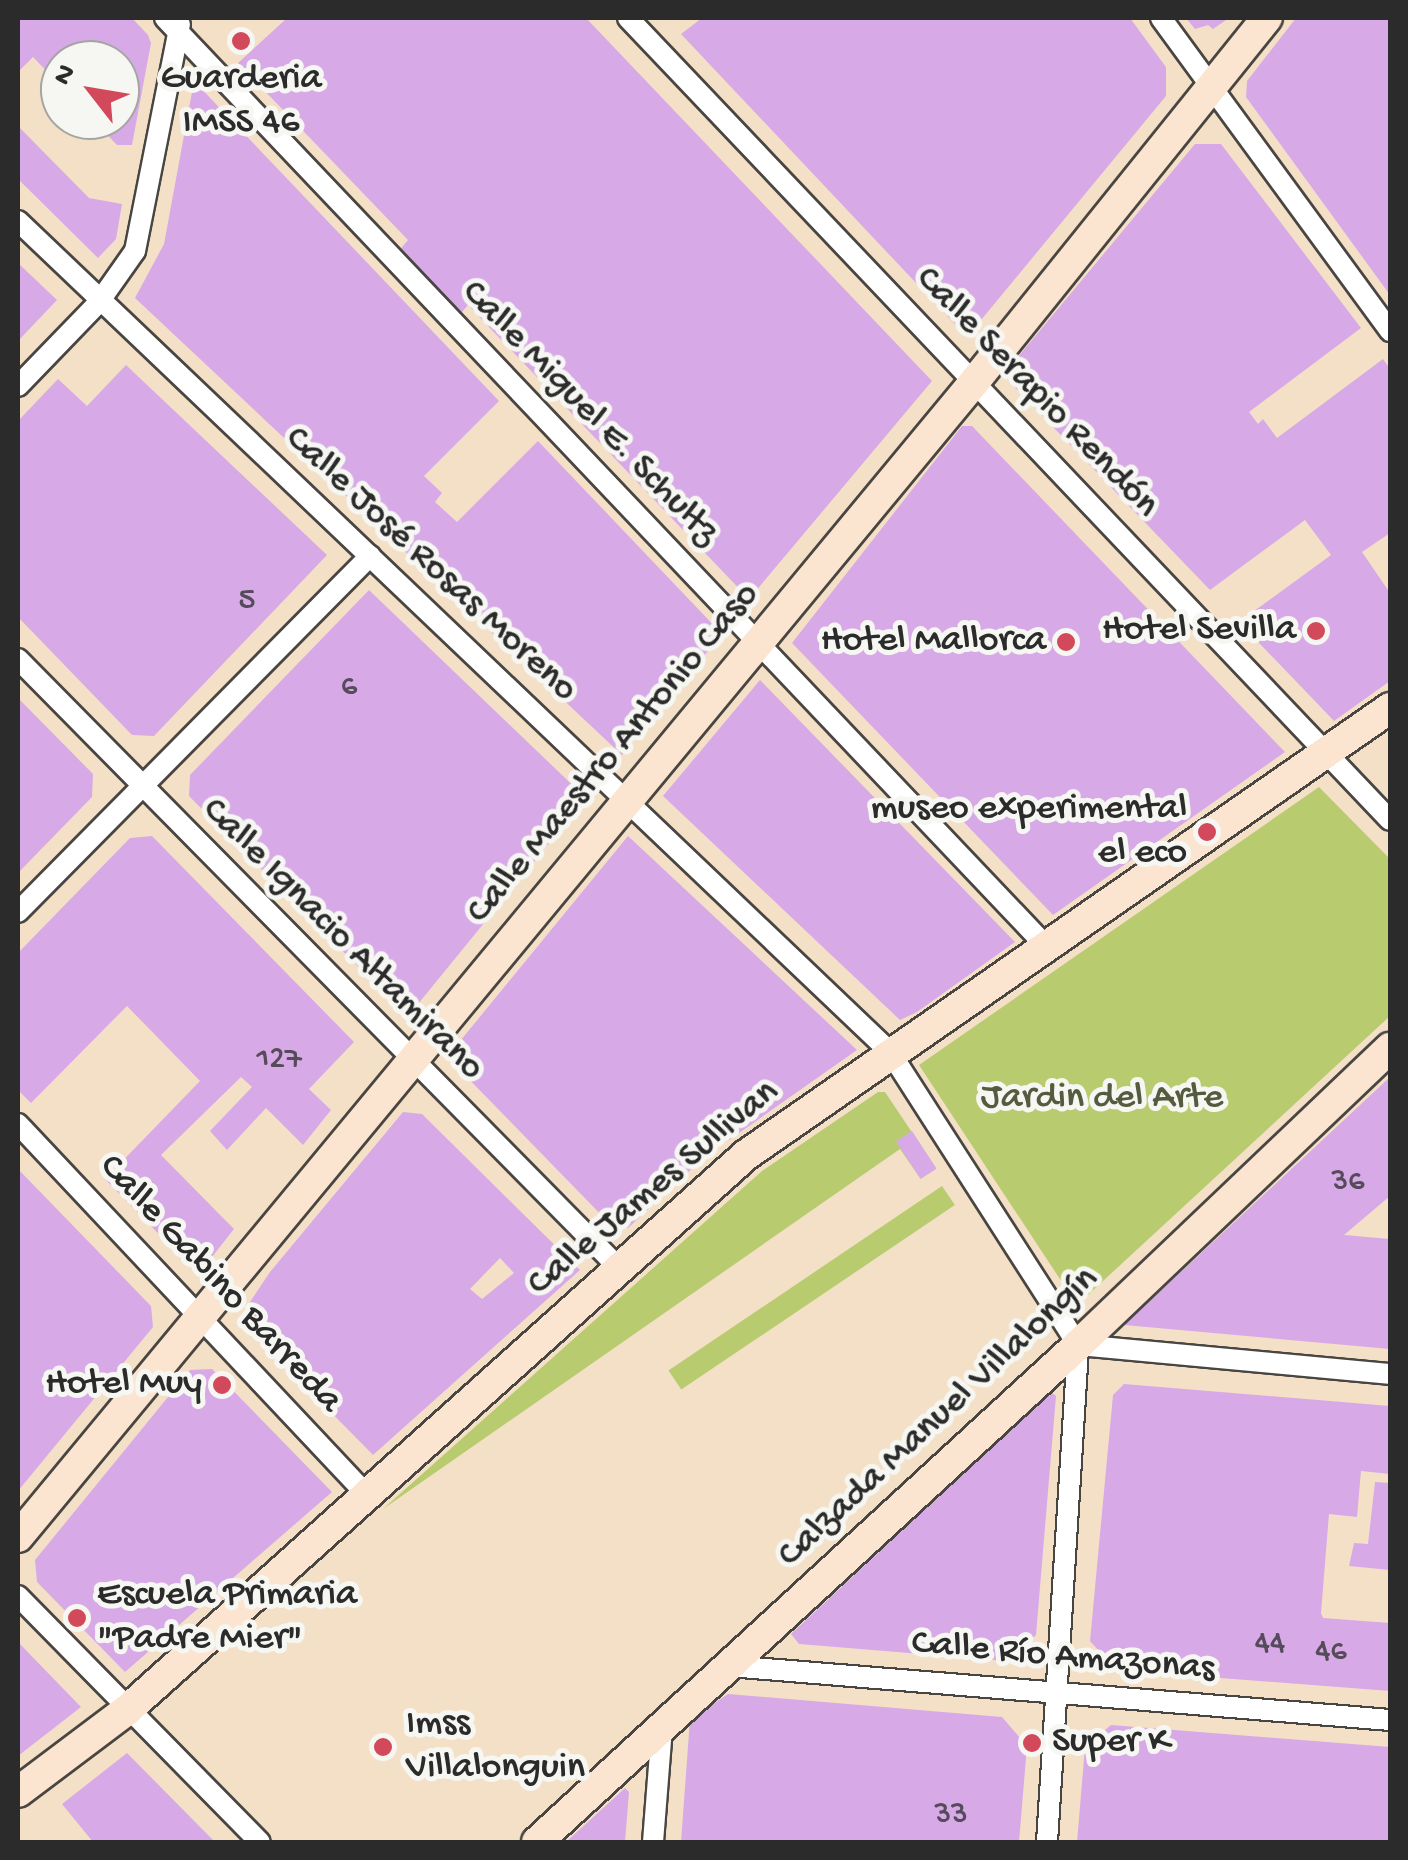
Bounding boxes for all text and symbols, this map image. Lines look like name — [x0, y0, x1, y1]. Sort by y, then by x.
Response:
marker: Guarderia IMSS 46 — [230, 30, 252, 52]
north arrow — [40, 40, 140, 140]
place label: Guarderia IMSS 46 — [160, 57, 322, 146]
text: N — [47, 59, 84, 92]
street label: Calle Serapio Rendón — [904, 258, 1168, 528]
street label: Calle Miguel E. Schultz — [450, 272, 728, 556]
street label: Calle José Rosas Moreno — [274, 417, 586, 713]
street label: Calle Maestro Antonio Caso — [458, 574, 770, 934]
house number: 5 — [239, 582, 255, 620]
place label: Hotel Sevilla — [1102, 608, 1296, 654]
place label: Hotel Mallorca — [821, 619, 1046, 665]
marker: Hotel Sevilla — [1305, 620, 1327, 642]
marker: Hotel Mallorca — [1055, 631, 1077, 653]
house number: 6 — [341, 668, 357, 706]
place label: museo experimental el eco — [871, 787, 1187, 876]
street label: Calle Ignacio Altamirano — [191, 789, 493, 1091]
marker: museo experimental el eco — [1196, 821, 1218, 843]
house number: 127 — [256, 1041, 302, 1079]
street label: Calle James Sullivan — [519, 1071, 789, 1307]
park label: Jardin del Arte — [981, 1076, 1223, 1122]
street label: Calle Gabino Barreda — [87, 1146, 351, 1424]
house number: 36 — [1332, 1163, 1364, 1201]
street label: Calzada Manuel Villalongín — [769, 1257, 1109, 1579]
place label: Hotel Muy — [45, 1362, 202, 1408]
marker: Hotel Muy — [211, 1374, 233, 1396]
place label: Escuela Primaria "Padre Mier" — [97, 1573, 357, 1662]
marker: Escuela Primaria "Padre Mier" — [66, 1607, 88, 1629]
street label: Calle Río Amazonas — [910, 1622, 1216, 1694]
house number: 44 — [1255, 1625, 1285, 1663]
house number: 46 — [1315, 1633, 1347, 1671]
place label: Imss Villalonguin — [406, 1702, 585, 1792]
place label: Super K — [1052, 1720, 1169, 1766]
marker: Super K — [1021, 1732, 1043, 1754]
marker: Imss Villalonguin — [370, 1734, 396, 1760]
house number: 33 — [934, 1796, 968, 1834]

